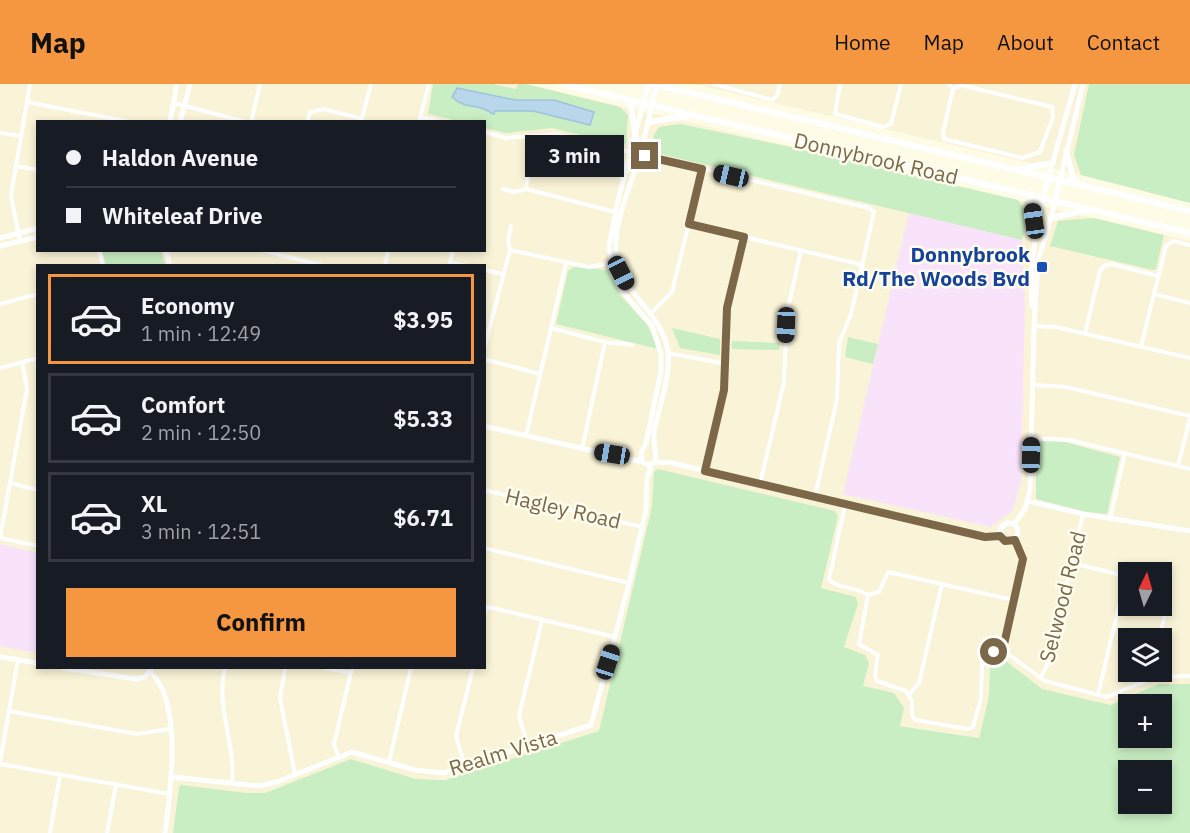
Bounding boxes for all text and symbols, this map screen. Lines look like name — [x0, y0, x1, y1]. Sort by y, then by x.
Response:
text: Map — [30, 24, 86, 61]
text: Home — [834, 28, 891, 56]
text: Map — [924, 28, 964, 56]
text: About — [997, 28, 1054, 56]
text: Contact — [1087, 28, 1160, 56]
street label: Donnybrook Road — [791, 126, 961, 191]
callout: 3 min — [525, 135, 624, 177]
text: 3 min — [548, 142, 601, 169]
route end — [631, 142, 658, 169]
text: Haldon Avenue — [102, 143, 258, 172]
car — [711, 163, 751, 189]
text: Whiteleaf Drive — [102, 201, 263, 230]
car — [1023, 202, 1045, 240]
place label: Donnybrook Rd/The Woods Bvd — [842, 240, 1031, 292]
car — [605, 253, 637, 293]
marker: Donnybrook Rd/The Woods Bvd — [1035, 260, 1049, 274]
text: Economy — [141, 291, 235, 320]
icon: car — [69, 292, 123, 346]
text: $3.95 — [393, 305, 453, 334]
car — [776, 307, 796, 343]
text: 1 min · 12:49 — [141, 320, 261, 347]
text: Comfort — [141, 390, 225, 419]
icon: car — [69, 391, 123, 445]
text: $5.33 — [393, 404, 453, 433]
text: 2 min · 12:50 — [141, 419, 261, 446]
car — [1022, 437, 1040, 473]
car — [593, 442, 631, 466]
street label: Hagley Road — [503, 481, 624, 535]
text: XL — [141, 489, 167, 518]
icon: car — [69, 490, 123, 544]
text: $6.71 — [393, 503, 453, 532]
text: 3 min · 12:51 — [141, 518, 261, 545]
street label: Selwood Road — [1032, 528, 1092, 665]
north arrow — [1118, 562, 1172, 616]
map controls — [1118, 562, 1172, 814]
button: Confirm — [66, 588, 456, 657]
button: layers — [1118, 628, 1172, 682]
route start — [980, 638, 1007, 665]
car — [594, 642, 622, 682]
button: + — [1118, 694, 1172, 748]
street label: Realm Vista — [445, 722, 560, 782]
button: − — [1118, 760, 1172, 814]

